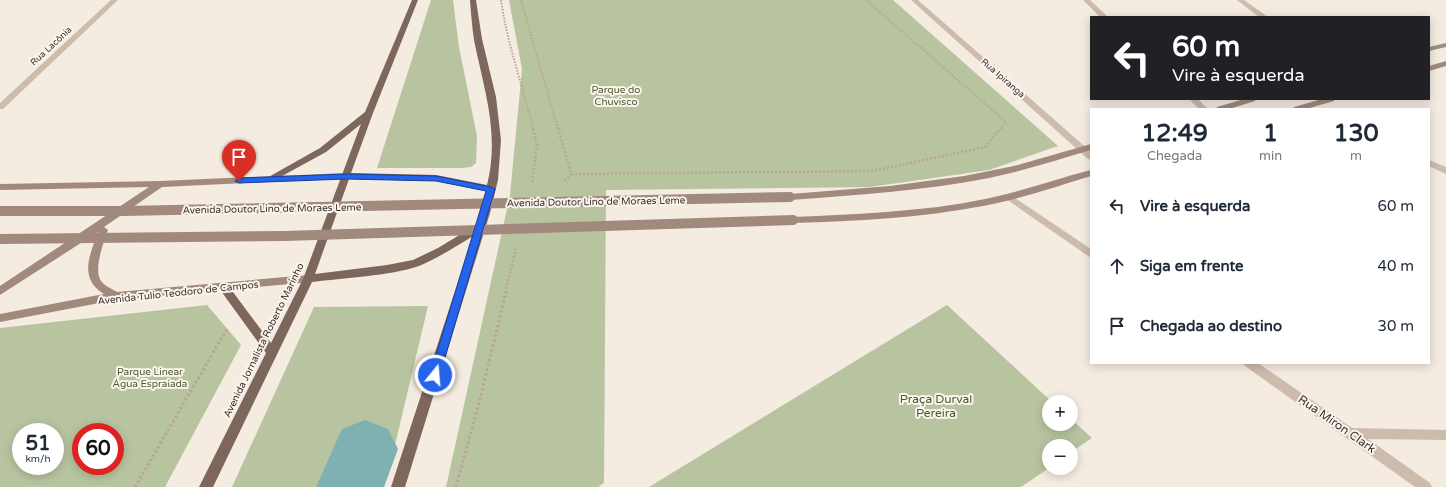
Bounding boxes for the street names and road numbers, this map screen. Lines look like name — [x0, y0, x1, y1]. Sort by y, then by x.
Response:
street label: Rua Lacônia — [28, 24, 74, 68]
street label: Rua Ipiranga — [979, 56, 1027, 100]
street label: Avenida Doutor Lino de Moraes Leme — [507, 194, 686, 210]
street label: Avenida Doutor Lino de Moraes Leme — [183, 201, 362, 217]
street label: Avenida Jornalista Roberto Marinho — [221, 261, 307, 420]
street label: Avenida Tulio Teodoro de Campos — [97, 279, 259, 307]
street label: Rua Miron Clark — [1295, 392, 1379, 456]

